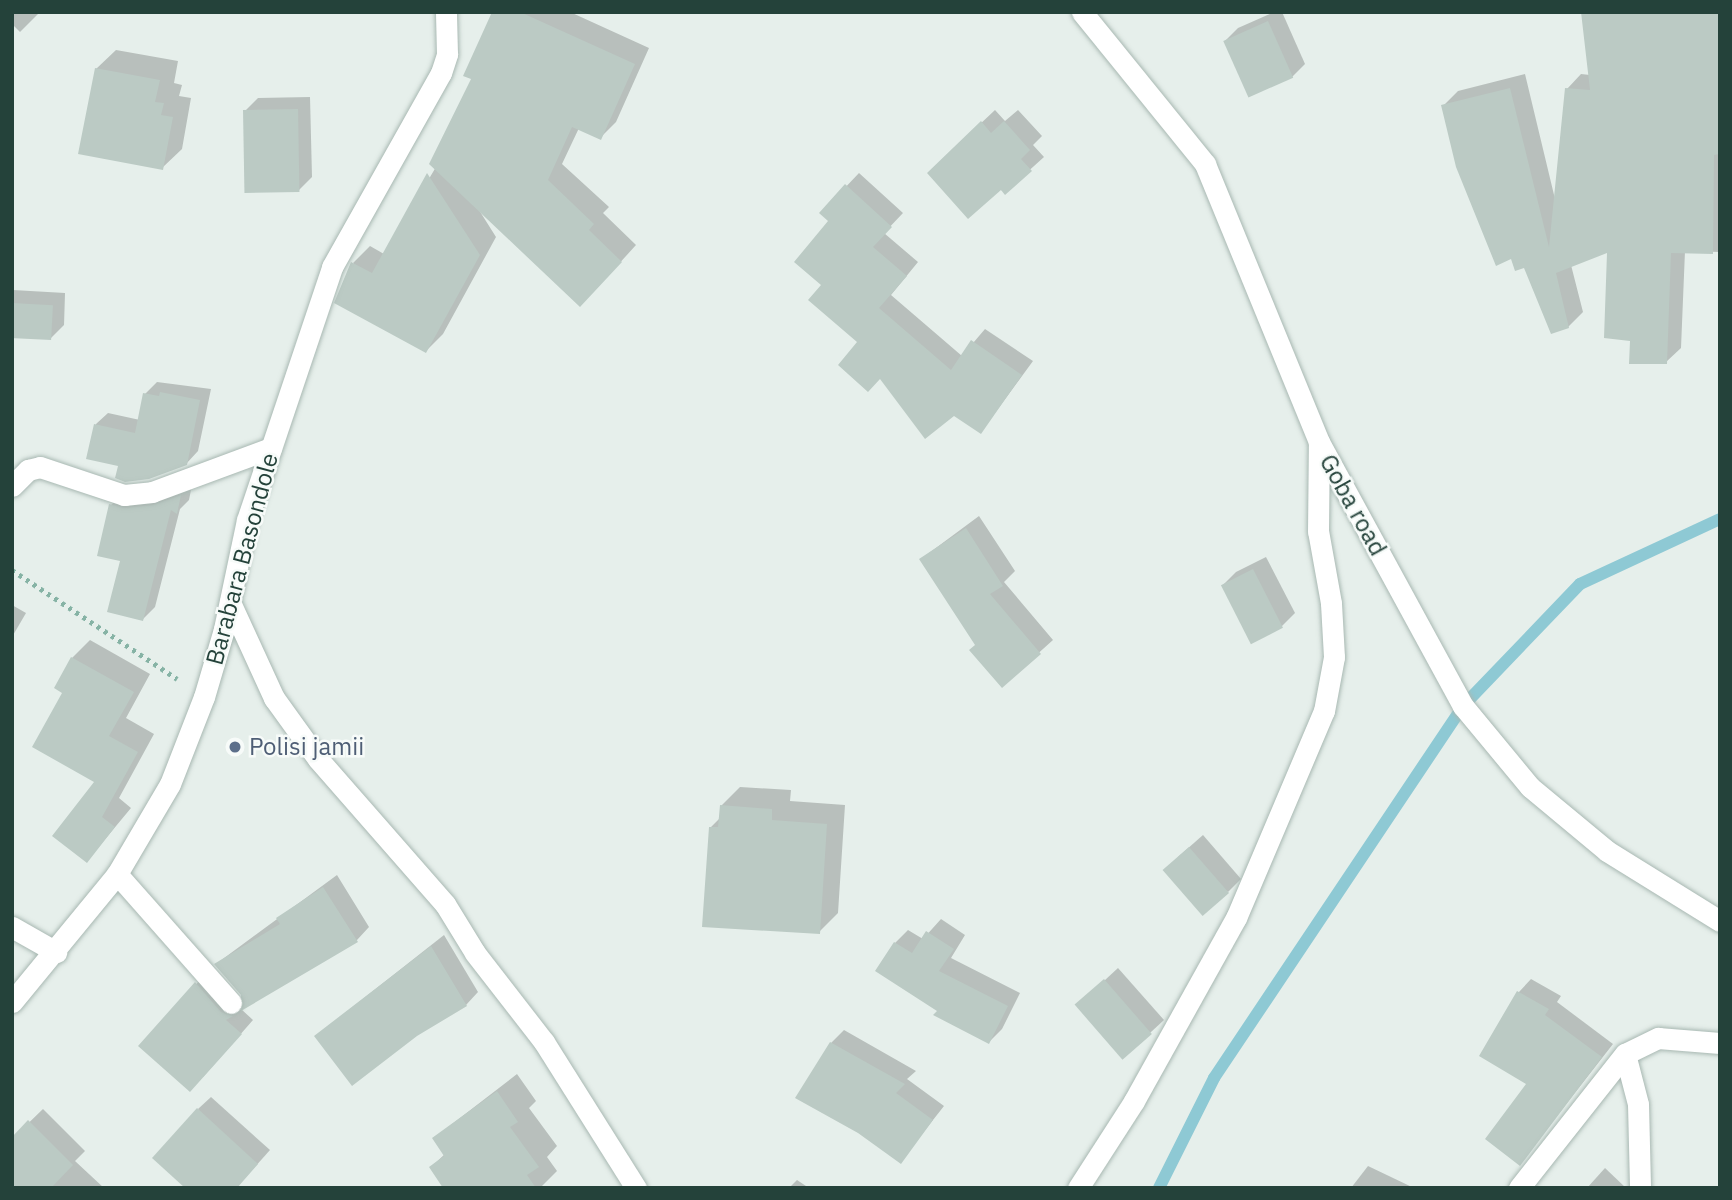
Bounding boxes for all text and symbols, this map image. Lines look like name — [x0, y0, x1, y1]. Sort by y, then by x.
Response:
street label: Goba road — [1313, 449, 1393, 561]
street label: Barabara Basondole — [200, 450, 284, 668]
place label: Polisi jamii — [249, 733, 364, 761]
marker: Polisi jamii — [227, 739, 243, 755]

